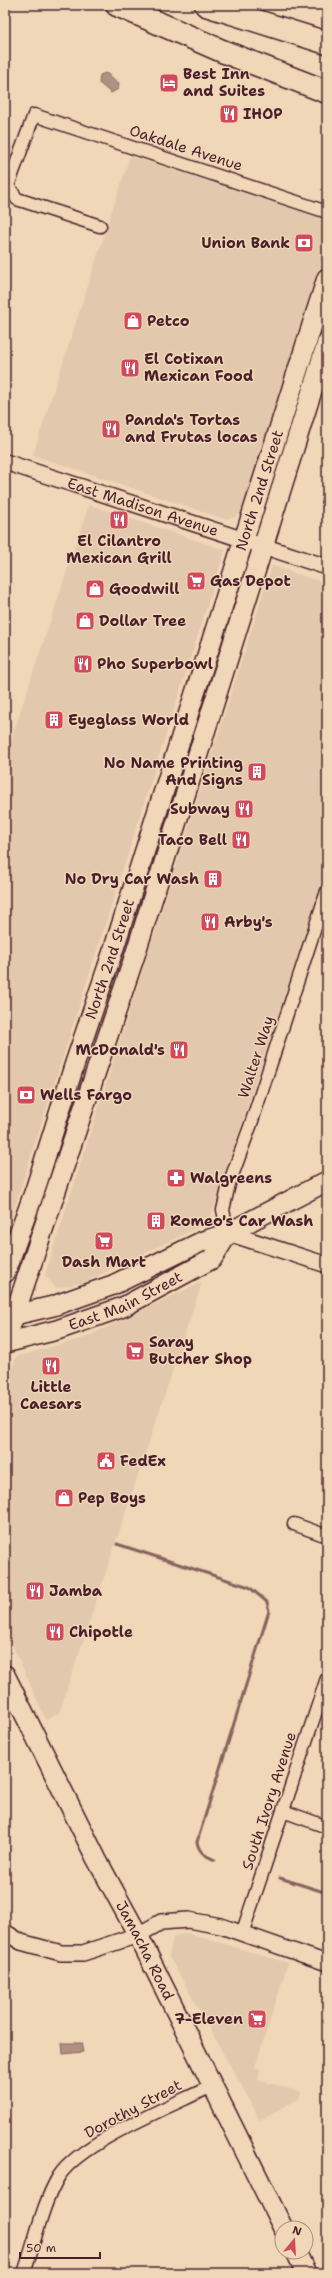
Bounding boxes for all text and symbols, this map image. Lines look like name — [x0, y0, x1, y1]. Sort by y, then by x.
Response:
place label: Best Inn and Suites — [183, 64, 265, 101]
hotel icon: Best Inn and Suites — [158, 72, 180, 94]
restaurant icon: IHOP — [218, 103, 240, 125]
place label: IHOP — [243, 104, 283, 124]
street label: Oakdale Avenue — [127, 120, 245, 176]
bank icon: Union Bank — [293, 232, 315, 254]
place label: Union Bank — [201, 233, 290, 253]
shop icon: Petco — [122, 310, 144, 332]
place label: Petco — [147, 311, 190, 331]
place label: El Cotixan Mexican Food — [144, 349, 253, 386]
restaurant icon: El Cotixan Mexican Food — [119, 357, 141, 379]
place label: Panda's Tortas and Frutas locas — [125, 410, 258, 447]
restaurant icon: Panda's Tortas and Frutas locas — [100, 418, 122, 440]
street label: North 2nd Street — [231, 428, 288, 553]
street label: East Madison Avenue — [65, 473, 221, 541]
restaurant icon: El Cilantro Mexican Grill — [108, 509, 130, 531]
place label: El Cilantro Mexican Grill — [66, 531, 172, 568]
supermarket icon: Gas Depot — [185, 570, 207, 592]
place label: Gas Depot — [210, 571, 291, 591]
shop icon: Goodwill — [84, 578, 106, 600]
place label: Goodwill — [109, 579, 179, 599]
shop icon: Dollar Tree — [74, 610, 96, 632]
place label: Dollar Tree — [99, 611, 186, 631]
restaurant icon: Pho Superbowl — [72, 653, 94, 675]
place label: Pho Superbowl — [97, 654, 213, 674]
building icon: Eyeglass World — [43, 709, 65, 731]
place label: Eyeglass World — [68, 710, 189, 730]
place label: No Name Printing And Signs — [104, 753, 243, 790]
building icon: No Name Printing And Signs — [246, 761, 268, 783]
restaurant icon: Subway — [233, 798, 255, 820]
place label: Subway — [170, 799, 230, 819]
restaurant icon: Taco Bell — [230, 829, 252, 851]
place label: Taco Bell — [158, 830, 227, 850]
building icon: No Dry Car Wash — [202, 868, 224, 890]
place label: No Dry Car Wash — [65, 869, 199, 889]
street label: North 2nd Street — [81, 896, 139, 1022]
restaurant icon: Arby's — [199, 911, 221, 933]
place label: Arby's — [224, 912, 273, 932]
street label: Walter Way — [233, 1013, 279, 1101]
restaurant icon: McDonald's — [168, 1039, 190, 1061]
place label: McDonald's — [75, 1040, 165, 1060]
bank icon: Wells Fargo — [15, 1084, 37, 1106]
place label: Wells Fargo — [40, 1085, 132, 1105]
pharmacy icon: Walgreens — [165, 1167, 187, 1189]
place label: Walgreens — [190, 1168, 272, 1188]
building icon: Romeo's Car Wash — [145, 1210, 167, 1232]
place label: Romeo's Car Wash — [170, 1211, 313, 1231]
supermarket icon: Dash Mart — [93, 1230, 115, 1252]
place label: Dash Mart — [62, 1252, 146, 1272]
street label: East Main Street — [66, 1267, 186, 1335]
place label: Saray Butcher Shop — [149, 1332, 252, 1369]
supermarket icon: Saray Butcher Shop — [124, 1340, 146, 1362]
restaurant icon: Little Caesars — [40, 1355, 62, 1377]
place label: Little Caesars — [20, 1377, 82, 1414]
public building icon: FedEx — [95, 1450, 117, 1472]
place label: FedEx — [120, 1451, 166, 1471]
shop icon: Pep Boys — [53, 1487, 75, 1509]
place label: Pep Boys — [78, 1488, 146, 1508]
restaurant icon: Jamba — [24, 1580, 46, 1602]
place label: Jamba — [49, 1581, 103, 1601]
restaurant icon: Chipotle — [44, 1621, 66, 1643]
place label: Chipotle — [69, 1622, 133, 1642]
street label: South Ivory Avenue — [237, 1729, 301, 1873]
street label: Jamacha Road — [111, 1897, 179, 2004]
supermarket icon: 7-Eleven — [246, 2008, 268, 2030]
place label: 7-Eleven — [175, 2009, 243, 2029]
street label: Dorothy Street — [81, 2075, 185, 2143]
north arrow — [274, 2220, 314, 2260]
text: N — [290, 2222, 304, 2240]
scale bar — [20, 2234, 100, 2260]
text: 50 m — [26, 2240, 56, 2256]

